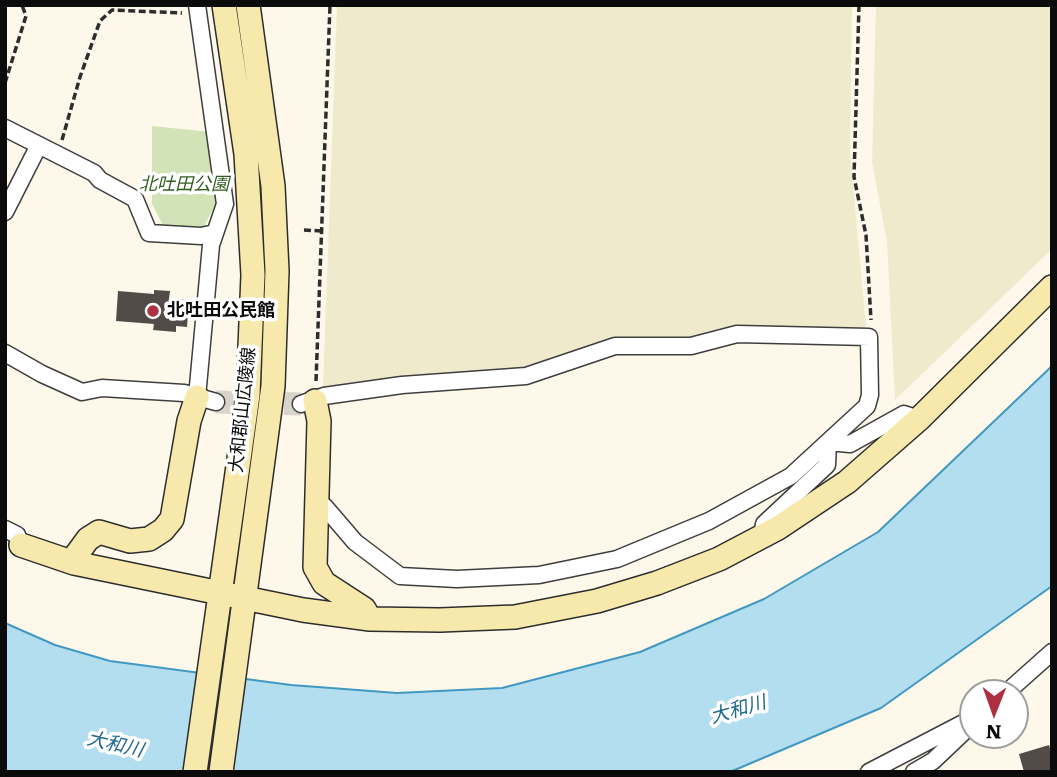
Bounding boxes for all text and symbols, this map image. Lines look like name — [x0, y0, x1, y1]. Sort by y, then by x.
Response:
park label: 北吐田公園 — [139, 174, 229, 196]
place label: 北吐田公民館 — [167, 300, 275, 322]
marker: 北吐田公民館 — [145, 303, 161, 319]
street label: 大和郡山広陵線 — [226, 346, 260, 474]
north arrow — [959, 679, 1029, 749]
water label: 大和川 — [707, 691, 769, 729]
text: N — [985, 719, 1002, 747]
water label: 大和川 — [85, 727, 145, 763]

